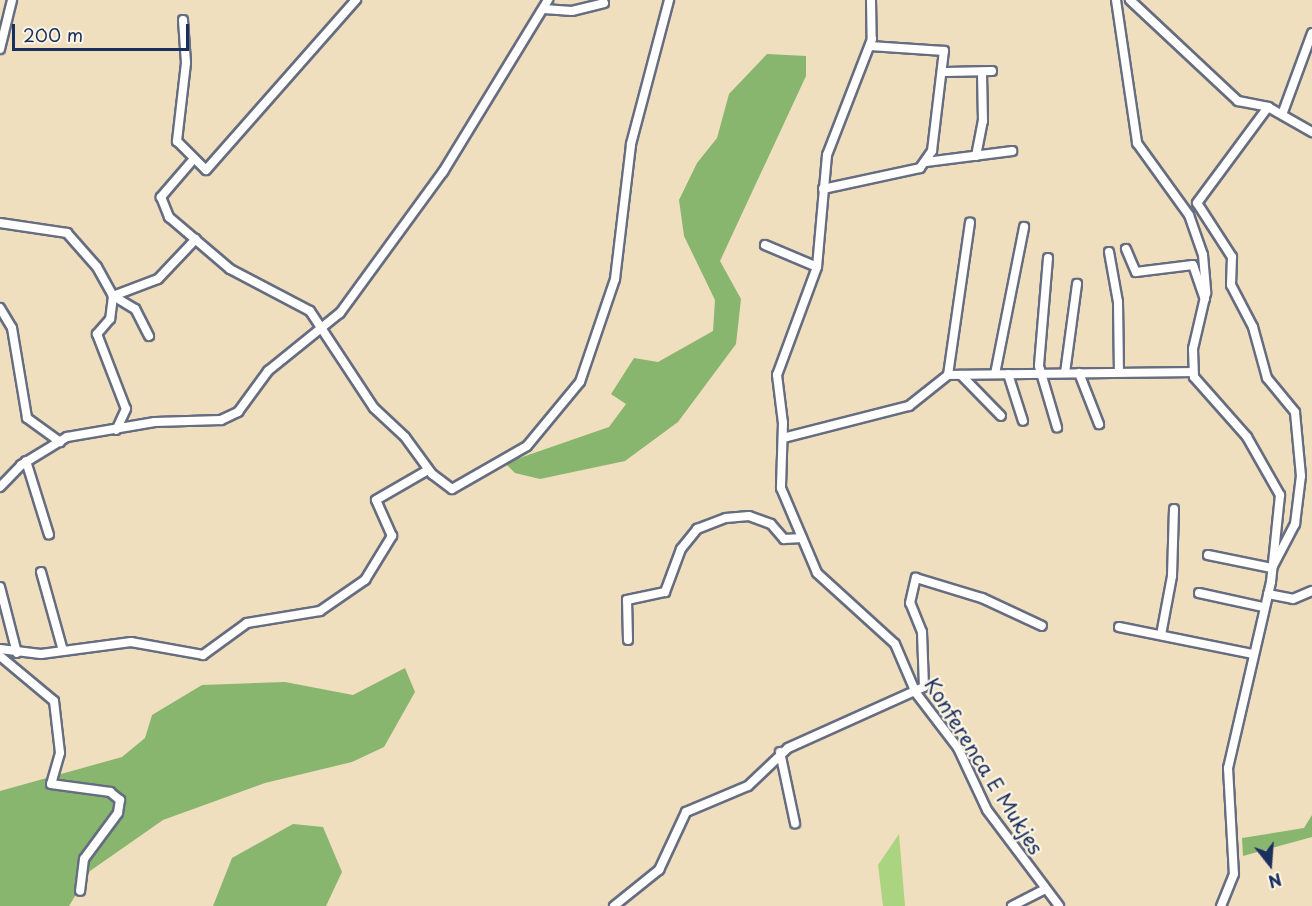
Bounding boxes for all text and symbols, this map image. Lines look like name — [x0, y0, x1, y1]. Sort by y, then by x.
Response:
scale bar — [15, 12, 192, 50]
text: 200 m — [23, 21, 83, 48]
street label: Konferenca E Mukjes — [920, 673, 1048, 859]
north arrow — [1240, 834, 1300, 894]
text: N — [1266, 868, 1285, 895]

